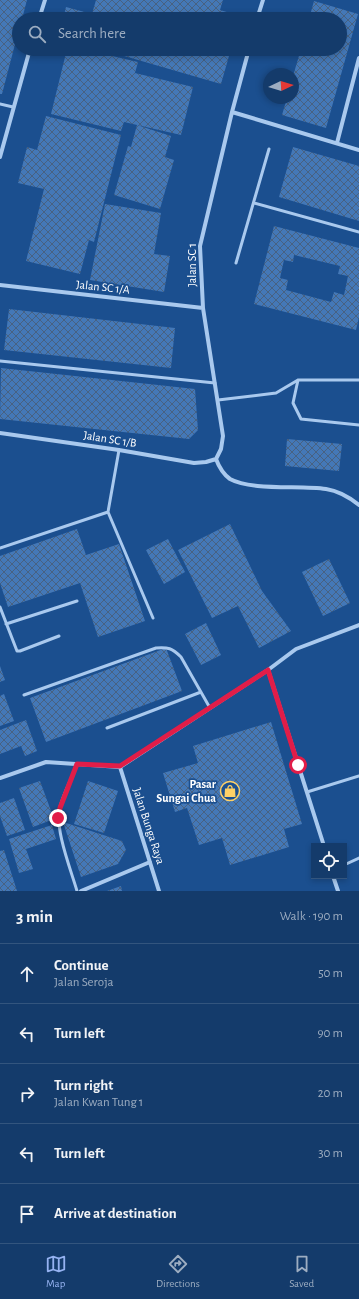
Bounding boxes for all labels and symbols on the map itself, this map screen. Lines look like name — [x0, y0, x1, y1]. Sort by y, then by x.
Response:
north arrow — [263, 68, 299, 104]
street label: Jalan SC 1 — [186, 243, 198, 287]
street label: Jalan SC 1/A — [76, 278, 131, 296]
street label: Jalan SC 1/B — [83, 429, 137, 449]
route start — [289, 756, 307, 774]
place label: Pasar Sungai Chua — [156, 778, 217, 804]
shop icon: Pasar Sungai Chua — [219, 780, 241, 802]
street label: Jalan Bunga Raya — [130, 786, 167, 867]
route end — [49, 809, 67, 827]

